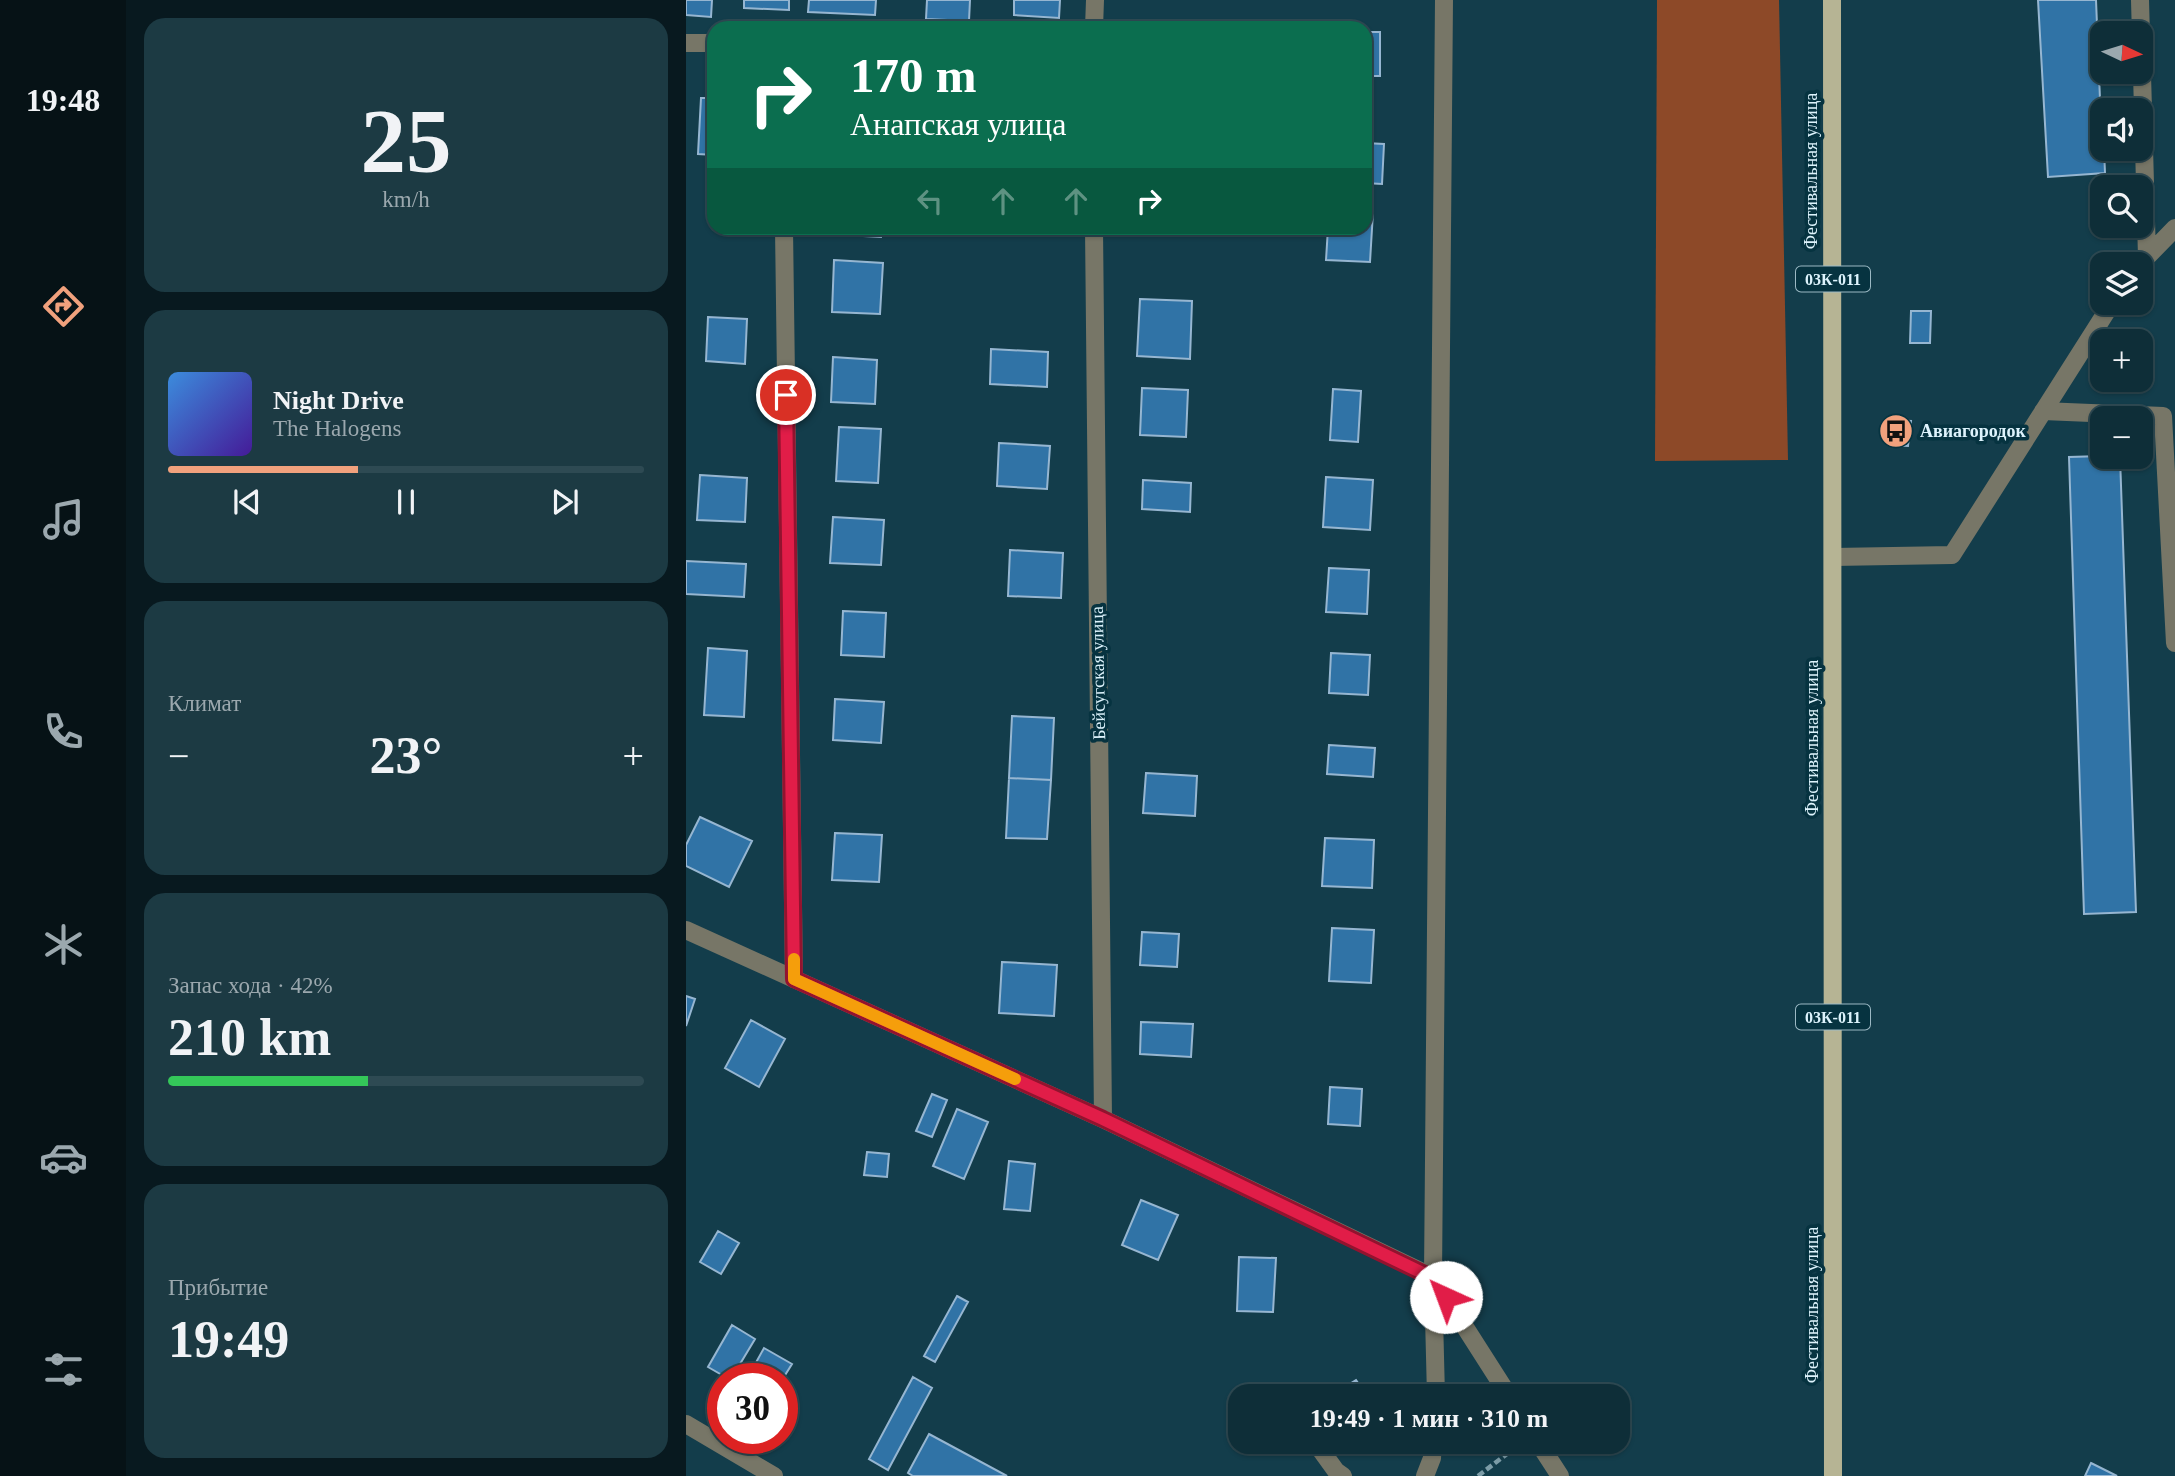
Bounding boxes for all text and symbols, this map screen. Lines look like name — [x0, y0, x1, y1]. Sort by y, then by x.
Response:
north arrow — [2090, 21, 2152, 84]
map controls — [2090, 21, 2153, 469]
text: 170 m — [850, 48, 977, 103]
icon: right — [735, 49, 826, 140]
text: 19:48 — [26, 82, 100, 118]
text: 25 — [361, 91, 452, 192]
street label: Фестивальная улица — [1801, 93, 1821, 249]
button: sound — [2090, 98, 2153, 161]
text: Анапская улица — [850, 106, 1066, 142]
button: search — [2090, 175, 2153, 238]
icon: left — [911, 182, 949, 220]
icon: ahead — [984, 182, 1022, 220]
icon: ahead — [1057, 182, 1095, 220]
icon: right — [1130, 182, 1168, 220]
text: km/h — [382, 187, 430, 212]
button: layers — [2090, 252, 2153, 315]
road number: 03К-011 — [1796, 266, 1870, 292]
icon: directions — [39, 282, 88, 331]
button: + — [2090, 329, 2153, 392]
pin — [756, 365, 816, 425]
icon: arrive — [767, 376, 805, 414]
text: Night Drive — [273, 386, 404, 415]
button: − — [2090, 406, 2153, 469]
bus stop icon: Авиагородок — [1877, 412, 1915, 450]
text: The Halogens — [273, 416, 401, 441]
place label: Авиагородок — [1920, 421, 2026, 441]
icon: previous — [228, 483, 266, 521]
icon: pause — [387, 483, 425, 521]
icon: next — [546, 483, 584, 521]
icon: music — [39, 495, 88, 544]
street label: Бейсугская улица — [1087, 606, 1109, 740]
street label: Фестивальная улица — [1802, 660, 1822, 816]
text: Климат — [168, 691, 241, 716]
icon: phone — [39, 707, 88, 756]
text: 23° — [370, 727, 442, 784]
text: − — [168, 735, 189, 777]
text: + — [623, 735, 644, 777]
icon: climate — [39, 920, 88, 969]
text: Запас хода · 42% — [168, 973, 333, 998]
road number: 03К-011 — [1796, 1004, 1870, 1030]
text: 210 km — [168, 1009, 331, 1066]
icon: car — [39, 1133, 88, 1182]
street label: Фестивальная улица — [1802, 1227, 1822, 1383]
position arrow — [1409, 1260, 1483, 1334]
text: Прибытие — [168, 1275, 268, 1300]
text: 19:49 — [168, 1311, 289, 1368]
icon: filters — [39, 1345, 88, 1394]
speed limit sign: 30 — [707, 1363, 798, 1454]
text: 19:49 · 1 мин · 310 m — [1310, 1404, 1548, 1433]

